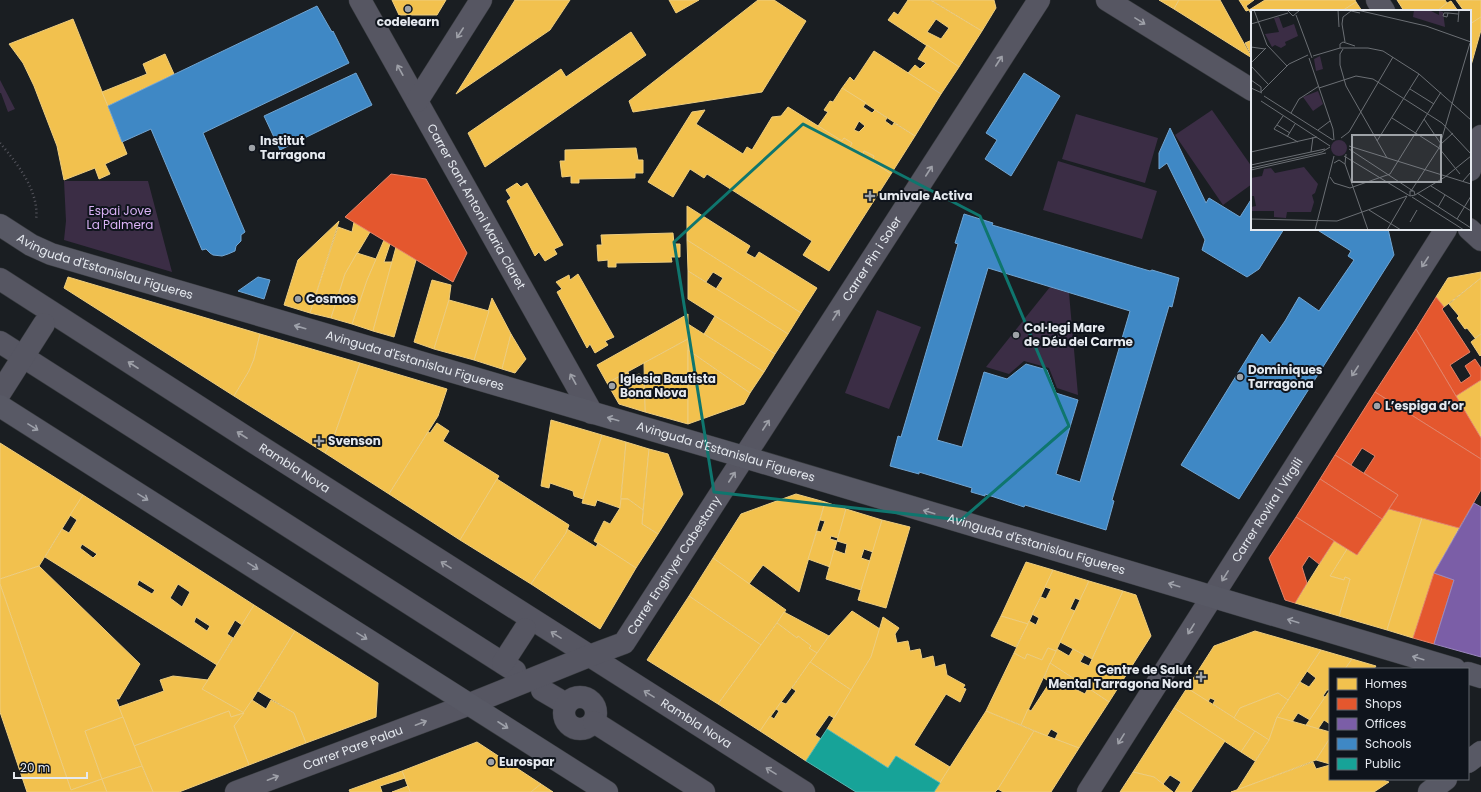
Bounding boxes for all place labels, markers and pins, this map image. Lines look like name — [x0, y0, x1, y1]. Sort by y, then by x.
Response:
marker: codelearn — [403, 4, 413, 14]
place label: codelearn — [377, 13, 439, 30]
place label: Institut Tarragona — [260, 132, 326, 163]
marker: Institut Tarragona — [247, 143, 257, 153]
place label: umivale Activa — [879, 187, 973, 204]
marker: umivale Activa — [864, 190, 876, 202]
place label: Cosmos — [306, 290, 357, 307]
marker: Cosmos — [293, 294, 303, 304]
place label: Col·legi Mare de Déu del Carme — [1024, 319, 1134, 350]
marker: Col·legi Mare de Déu del Carme — [1011, 330, 1021, 340]
place label: Dominiques Tarragona — [1248, 361, 1323, 392]
place label: Iglesia Bautista Bona Nova — [620, 370, 716, 401]
marker: Dominiques Tarragona — [1235, 372, 1245, 382]
marker: Iglesia Bautista Bona Nova — [607, 381, 617, 391]
place label: L’espiga d’or — [1385, 397, 1464, 414]
marker: L’espiga d’or — [1372, 401, 1382, 411]
place label: Svenson — [328, 432, 381, 449]
marker: Svenson — [313, 435, 325, 447]
place label: Centre de Salut Mental Tarragona Nord — [1048, 661, 1192, 692]
marker: Centre de Salut Mental Tarragona Nord — [1195, 671, 1207, 683]
place label: Eurospar — [499, 753, 555, 770]
marker: Eurospar — [486, 757, 496, 767]

